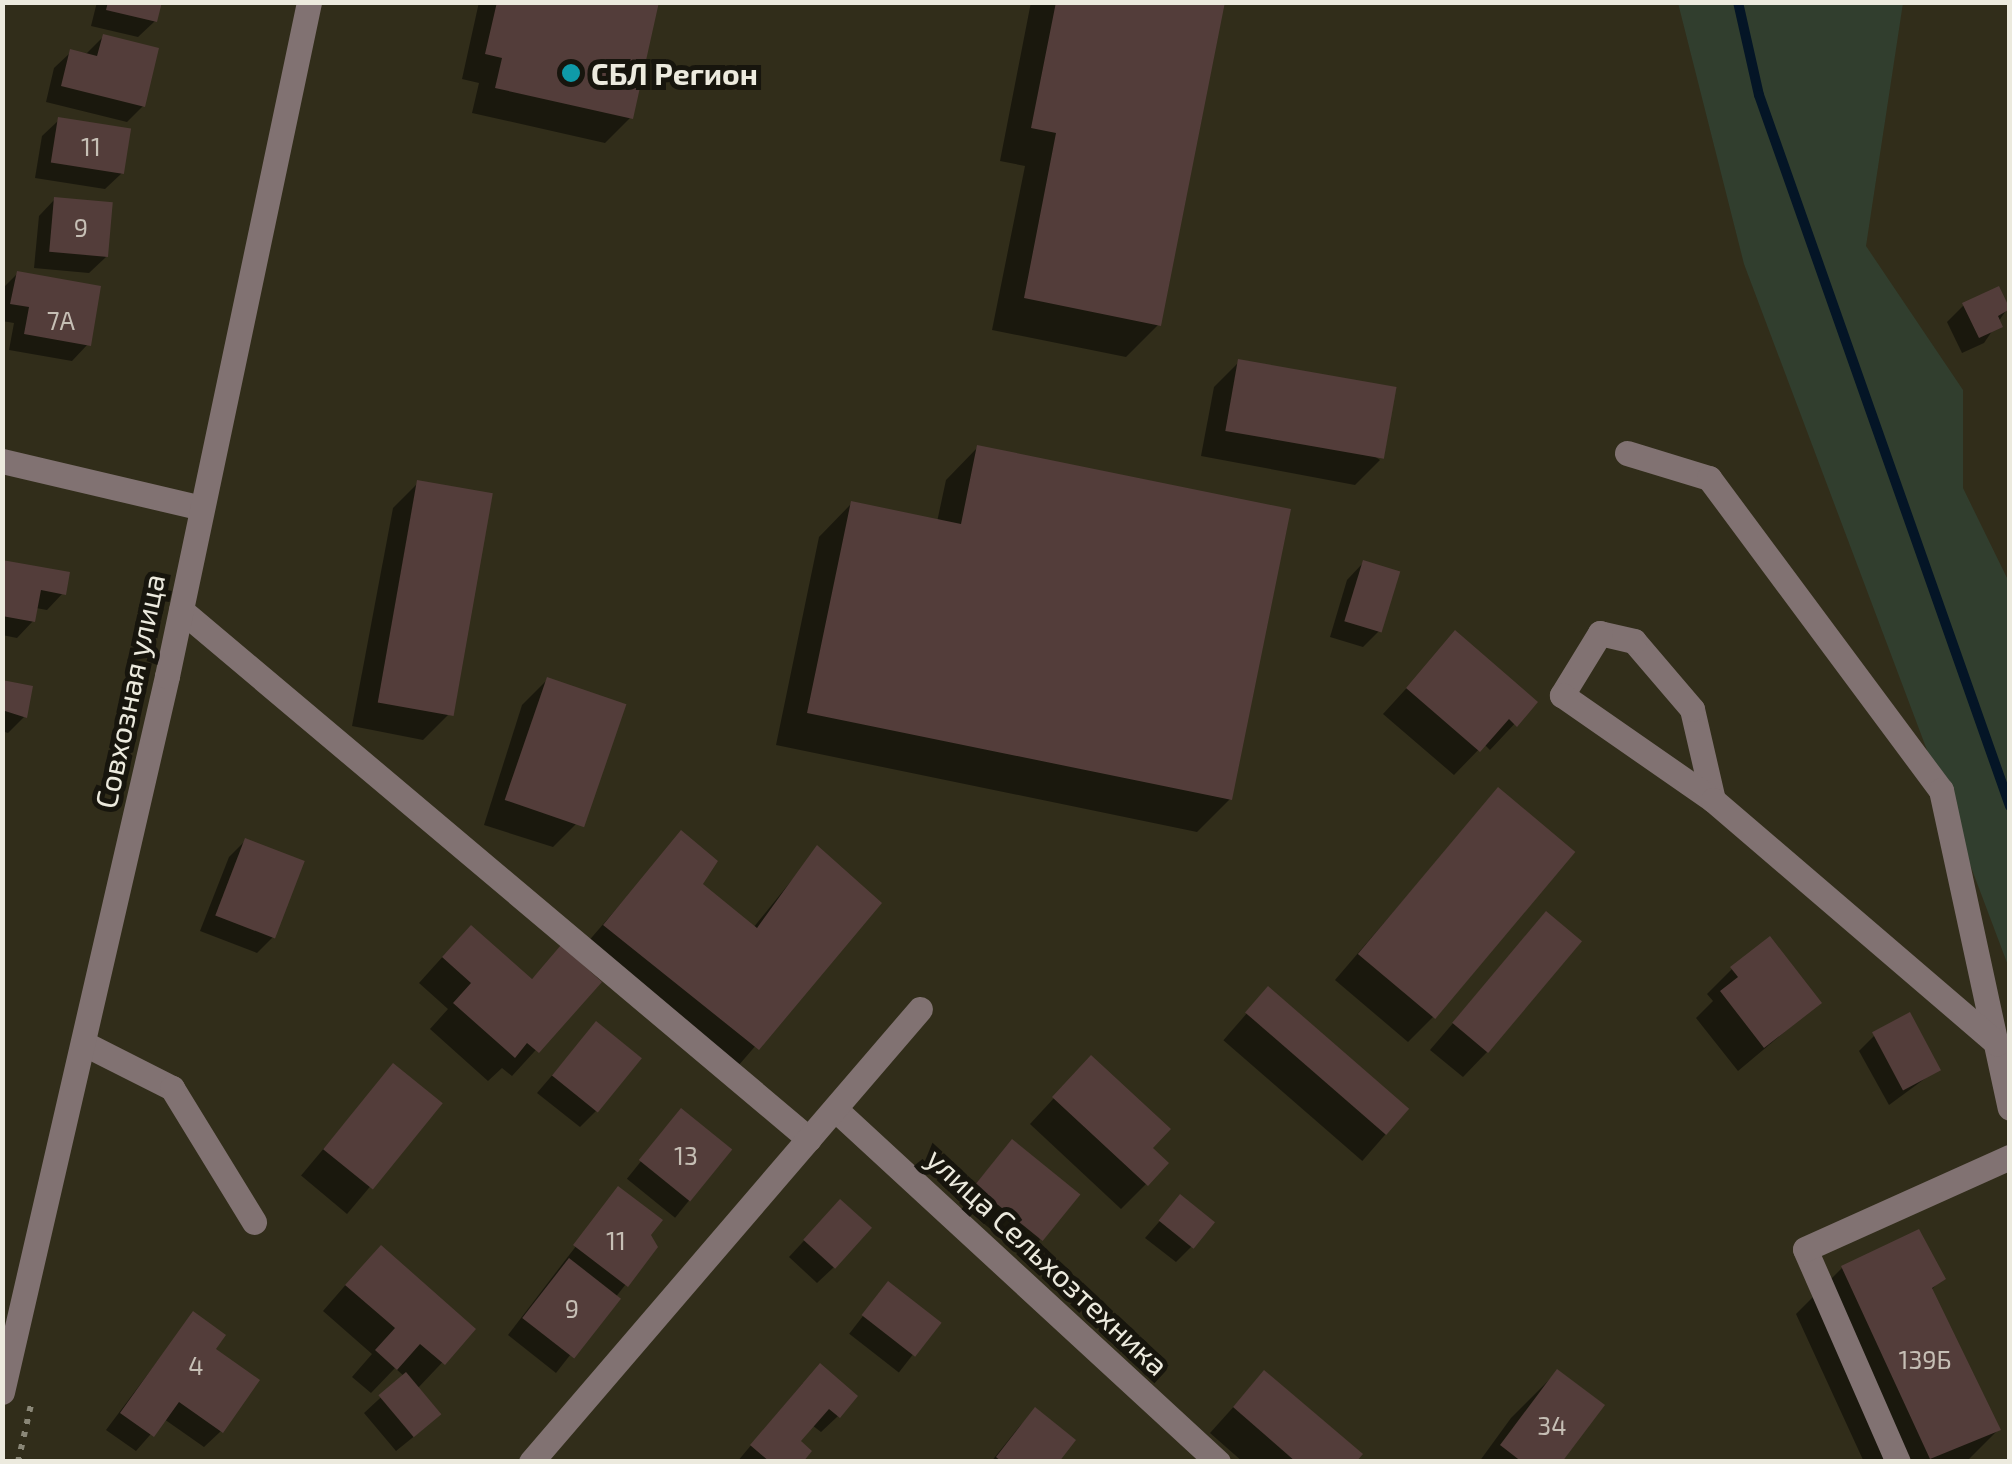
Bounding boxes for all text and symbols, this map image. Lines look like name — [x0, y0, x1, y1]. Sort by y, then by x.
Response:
place label: СБЛ Регион — [591, 55, 758, 91]
marker: СБЛ Регион — [560, 62, 582, 84]
house number: 11 — [81, 131, 101, 161]
house number: 9 — [74, 212, 88, 242]
house number: 7А — [47, 305, 75, 335]
street label: Совхозная улица — [87, 570, 171, 812]
house number: 13 — [674, 1140, 698, 1170]
street label: улица Сельхозтехника — [920, 1140, 1176, 1382]
house number: 11 — [606, 1225, 626, 1255]
house number: 9 — [565, 1293, 579, 1323]
house number: 139Б — [1898, 1344, 1952, 1374]
house number: 4 — [188, 1350, 204, 1380]
house number: 34 — [1537, 1410, 1567, 1440]

